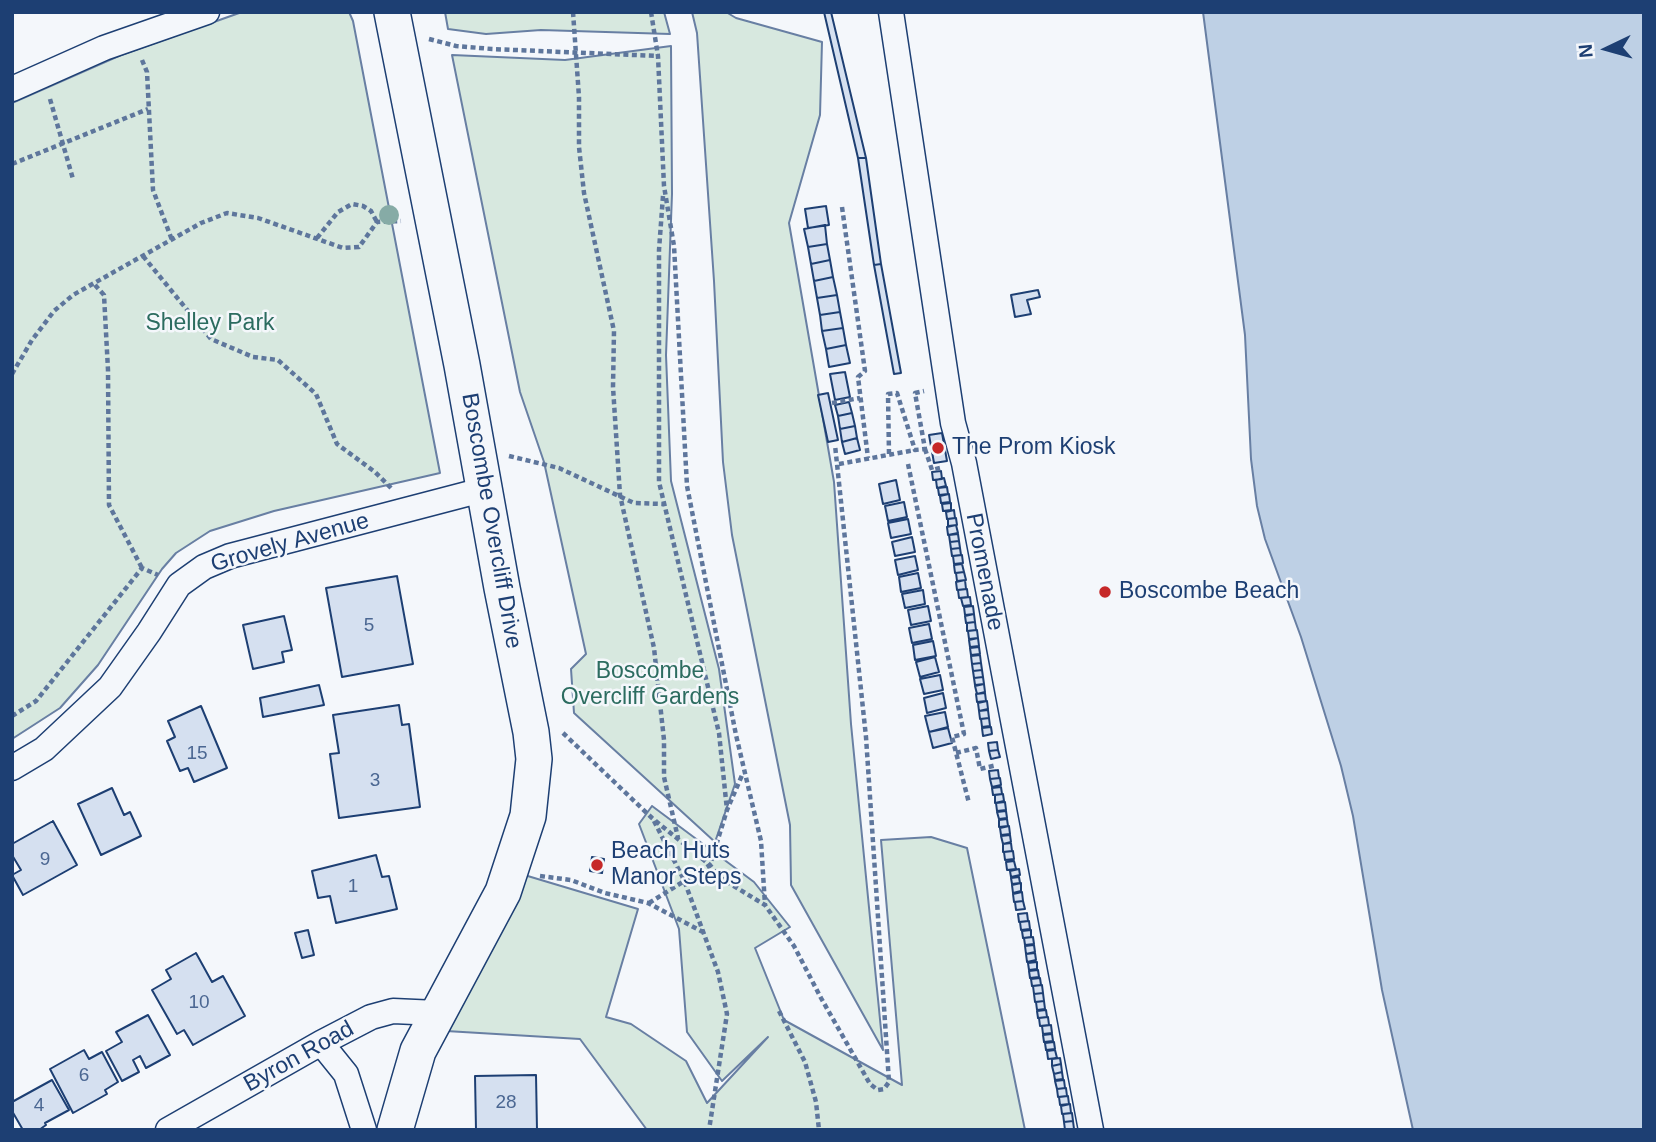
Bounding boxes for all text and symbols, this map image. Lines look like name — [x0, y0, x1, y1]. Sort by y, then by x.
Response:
north arrow — [1572, 14, 1642, 84]
text: N — [1575, 43, 1597, 59]
park label: Shelley Park — [145, 310, 275, 338]
street label: Boscombe Overcliff Drive — [455, 391, 527, 651]
place label: The Prom Kiosk — [952, 434, 1116, 462]
marker: The Prom Kiosk — [930, 440, 946, 456]
street label: Grovely Avenue — [208, 507, 372, 579]
street label: Promenade — [959, 511, 1009, 633]
place label: Boscombe Beach — [1119, 578, 1299, 606]
marker: Boscombe Beach — [1097, 584, 1113, 600]
house number: 5 — [364, 615, 374, 637]
park label: Boscombe Overcliff Gardens — [561, 658, 739, 712]
house number: 15 — [186, 743, 208, 765]
house number: 3 — [370, 770, 380, 792]
place label: Beach Huts Manor Steps — [611, 838, 741, 892]
house number: 9 — [40, 849, 50, 871]
marker: Beach Huts Manor Steps — [589, 857, 605, 873]
house number: 1 — [348, 876, 358, 898]
house number: 10 — [188, 992, 210, 1014]
street label: Byron Road — [239, 1015, 359, 1099]
house number: 6 — [79, 1065, 89, 1087]
house number: 28 — [495, 1092, 517, 1114]
house number: 4 — [34, 1095, 44, 1117]

